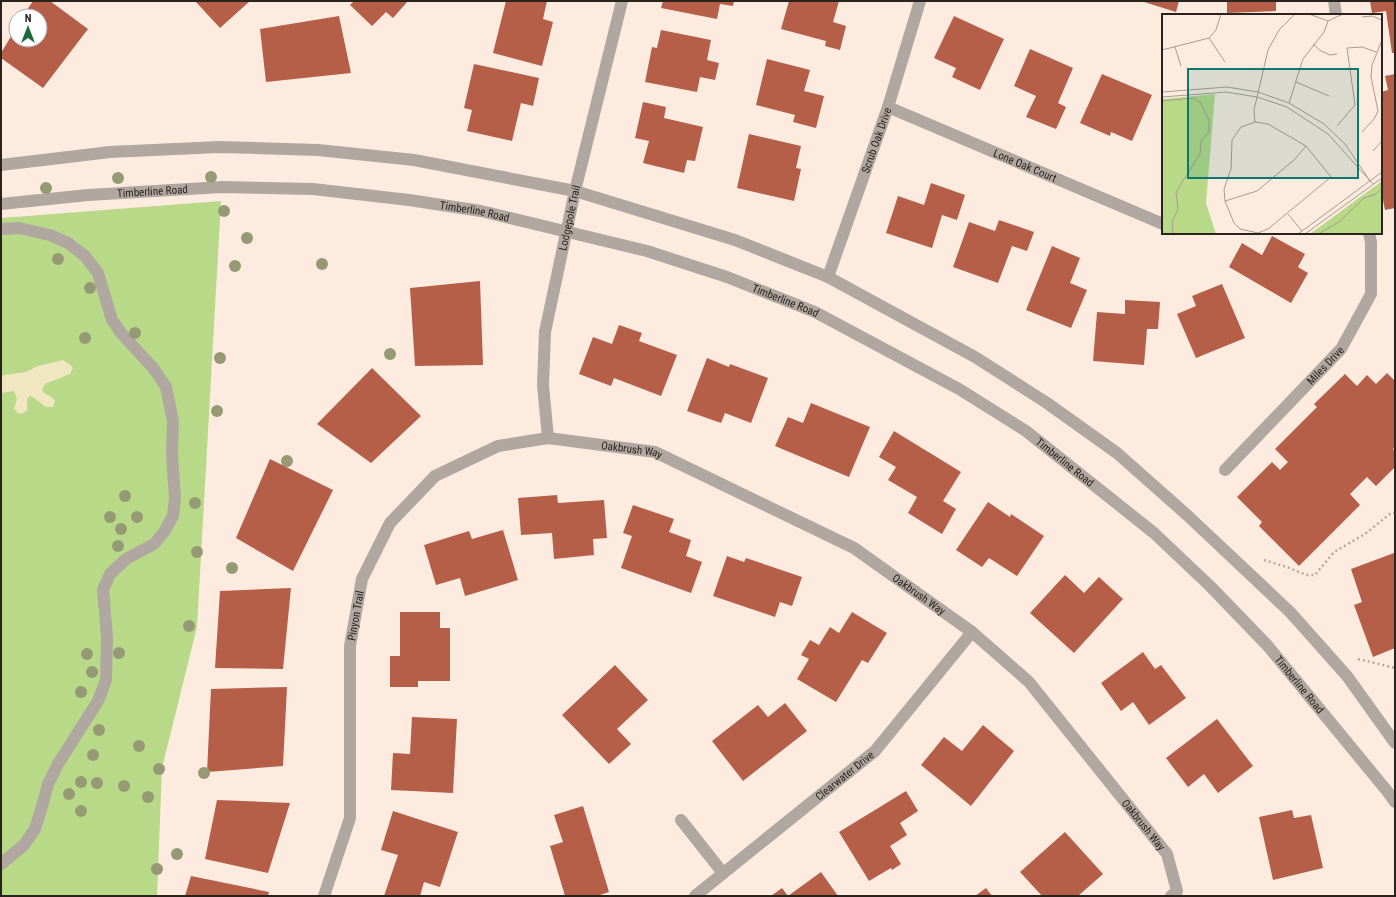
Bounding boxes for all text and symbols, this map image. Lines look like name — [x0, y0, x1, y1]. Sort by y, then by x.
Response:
north arrow — [8, 8, 48, 48]
text: N — [25, 12, 32, 25]
inset map — [1162, 14, 1382, 234]
street label: Scrub Oak Drive — [859, 106, 894, 175]
street label: Lone Oak Court — [991, 147, 1058, 185]
street label: Timberline Road — [117, 183, 188, 200]
street label: Lodgepole Trail — [556, 184, 583, 252]
street label: Timberline Road — [439, 199, 511, 225]
street label: Timberline Road — [750, 282, 821, 320]
street label: Miles Drive — [1304, 344, 1347, 388]
street label: Timberline Road — [1033, 435, 1096, 490]
street label: Oakbrush Way — [600, 439, 665, 462]
street label: Oakbrush Way — [890, 571, 948, 618]
street label: Pinyon Trail — [345, 590, 367, 642]
street label: Timberline Road — [1272, 653, 1327, 716]
street label: Clearwater Drive — [813, 748, 877, 803]
street label: Oakbrush Way — [1119, 797, 1168, 854]

